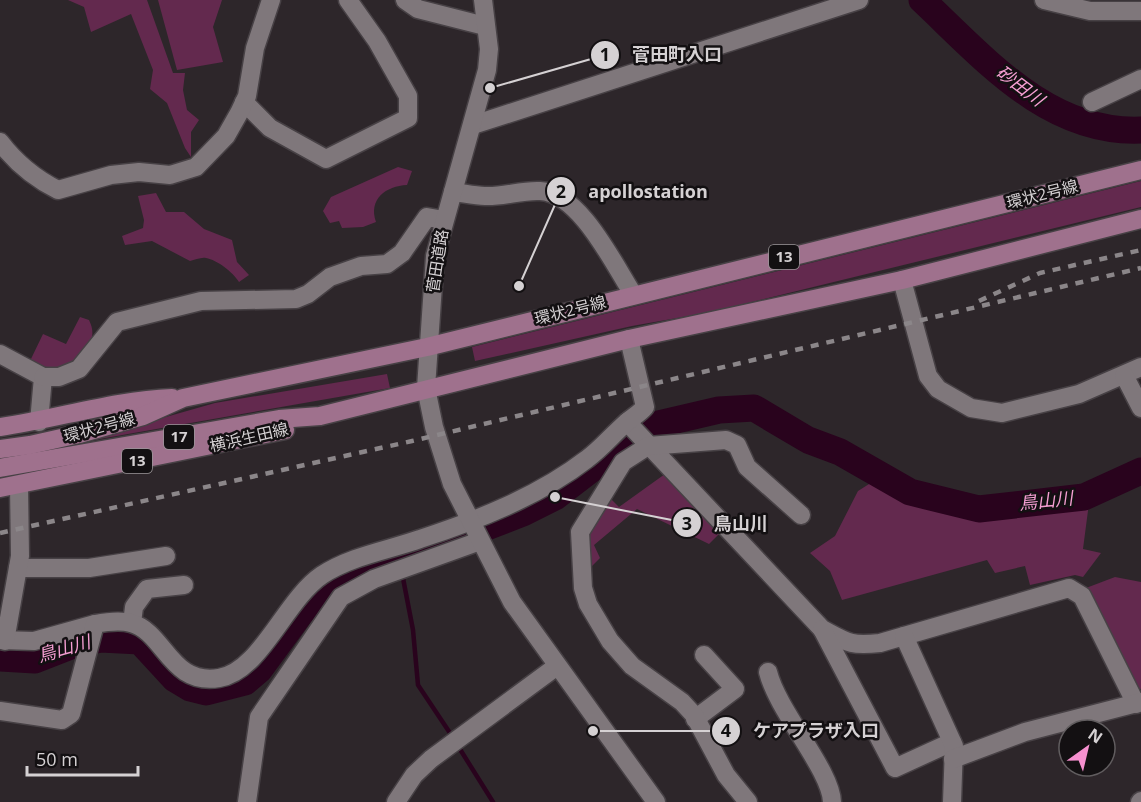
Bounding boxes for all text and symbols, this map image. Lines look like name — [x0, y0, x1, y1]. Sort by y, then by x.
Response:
callout: 菅田町入口 — [590, 37, 734, 73]
text: 1 — [600, 42, 610, 66]
text: 菅田町入口 — [632, 42, 722, 66]
water label: 砂田川 — [992, 59, 1051, 112]
callout: apollostation — [546, 173, 720, 209]
street label: 環状2号線 — [1004, 174, 1080, 214]
text: 2 — [556, 179, 566, 203]
text: apollostation — [588, 179, 708, 203]
street label: 菅田道路 — [421, 228, 453, 294]
road number: 13 — [769, 245, 799, 269]
street label: 環状2号線 — [532, 290, 608, 330]
street label: 環状2号線 — [61, 407, 137, 447]
street label: 横浜生田線 — [208, 417, 290, 457]
road number: 17 — [164, 425, 194, 449]
road number: 13 — [122, 449, 152, 473]
water label: 鳥山川 — [1018, 485, 1076, 515]
callout: 鳥山川 — [672, 505, 780, 541]
text: 3 — [682, 511, 692, 535]
text: 鳥山川 — [714, 511, 768, 535]
water label: 鳥山川 — [34, 629, 95, 667]
callout: ケアプラザ入口 — [711, 713, 891, 749]
text: 4 — [721, 718, 731, 742]
text: ケアプラザ入口 — [753, 718, 879, 742]
north arrow — [1057, 718, 1117, 778]
text: N — [1084, 723, 1107, 748]
scale bar — [27, 739, 138, 777]
text: 50 m — [36, 747, 78, 771]

